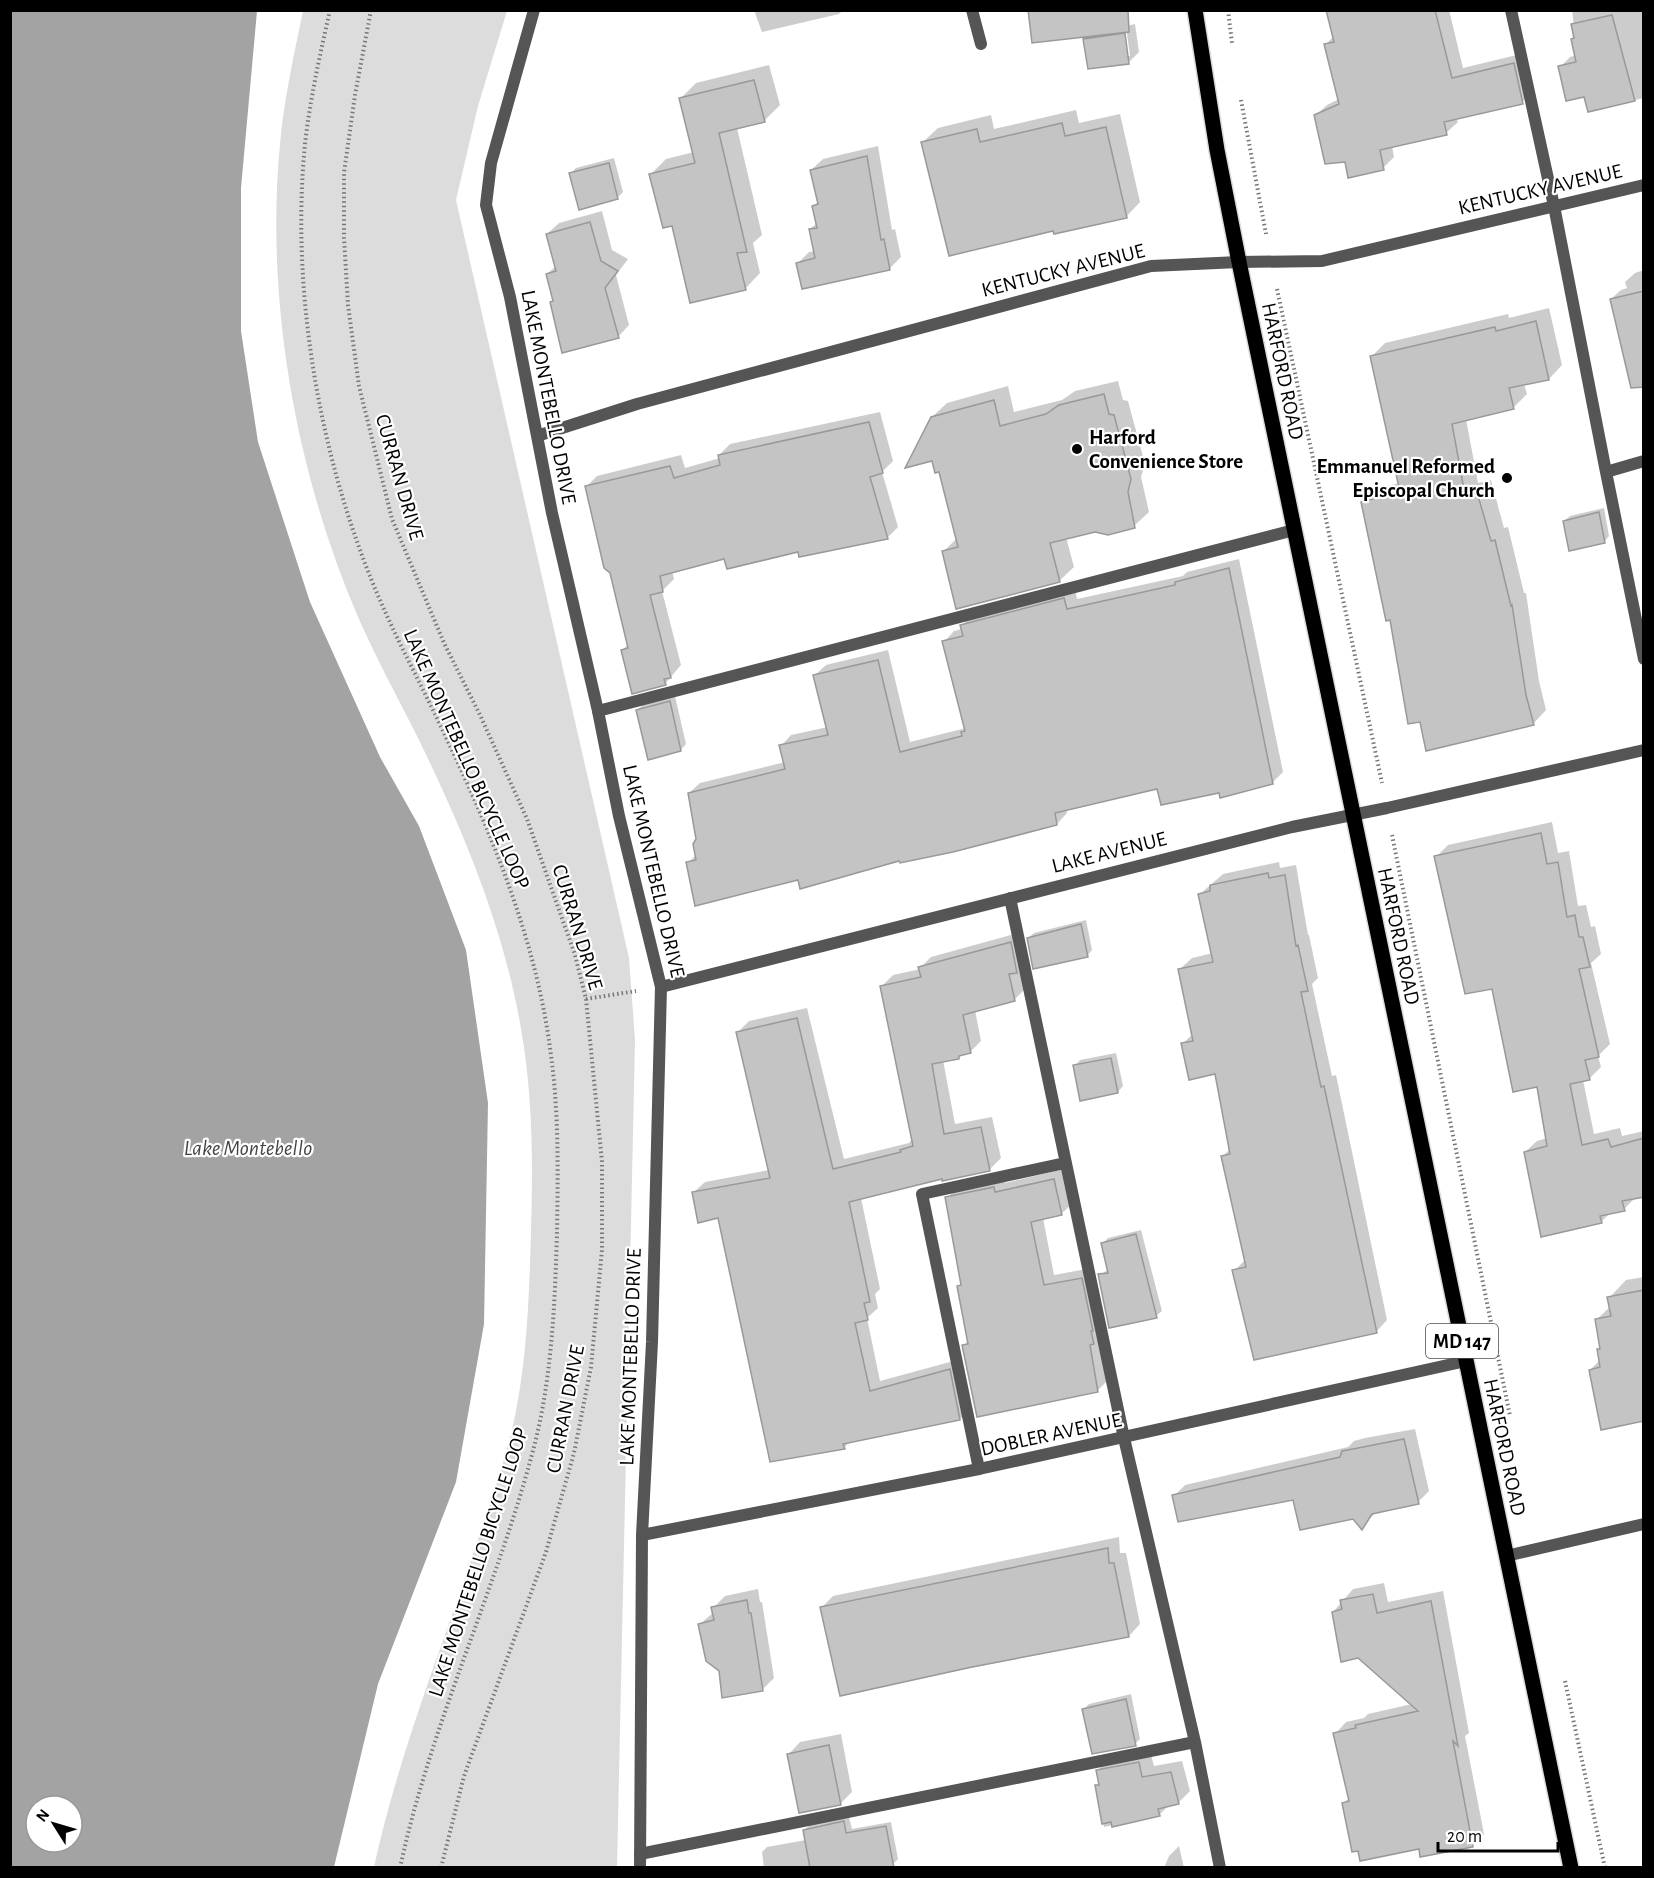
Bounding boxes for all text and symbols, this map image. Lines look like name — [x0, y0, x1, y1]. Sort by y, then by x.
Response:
street label: KENTUCKY AVENUE — [1456, 160, 1624, 219]
street label: KENTUCKY AVENUE — [979, 240, 1147, 301]
street label: LAKE MONTEBELLO DRIVE — [517, 288, 580, 506]
street label: HARFORD ROAD — [1258, 301, 1307, 441]
street label: CURRAN DRIVE — [372, 412, 427, 542]
place label: Harford Convenience Store — [1089, 427, 1243, 472]
marker: Harford Convenience Store — [1070, 442, 1084, 456]
place label: Emmanuel Reformed Episcopal Church — [1316, 456, 1495, 501]
marker: Emmanuel Reformed Episcopal Church — [1500, 471, 1514, 485]
street label: LAKE MONTEBELLO BICYCLE LOOP — [400, 626, 533, 892]
street label: LAKE MONTEBELLO DRIVE — [619, 763, 688, 980]
street label: LAKE AVENUE — [1050, 828, 1169, 877]
street label: CURRAN DRIVE — [549, 862, 607, 992]
street label: HARFORD ROAD — [1374, 866, 1423, 1006]
water label: Lake Montebello — [184, 1137, 312, 1159]
street label: LAKE MONTEBELLO DRIVE — [616, 1248, 645, 1466]
road number: MD 147 — [1426, 1324, 1498, 1358]
street label: CURRAN DRIVE — [543, 1343, 588, 1475]
street label: HARFORD ROAD — [1480, 1377, 1529, 1517]
street label: DOBLER AVENUE — [979, 1409, 1123, 1460]
street label: LAKE MONTEBELLO BICYCLE LOOP — [425, 1425, 532, 1699]
north arrow — [24, 1794, 84, 1854]
text: N — [33, 1806, 53, 1825]
scale bar — [1438, 1815, 1558, 1853]
text: 20 m — [1447, 1828, 1482, 1846]

